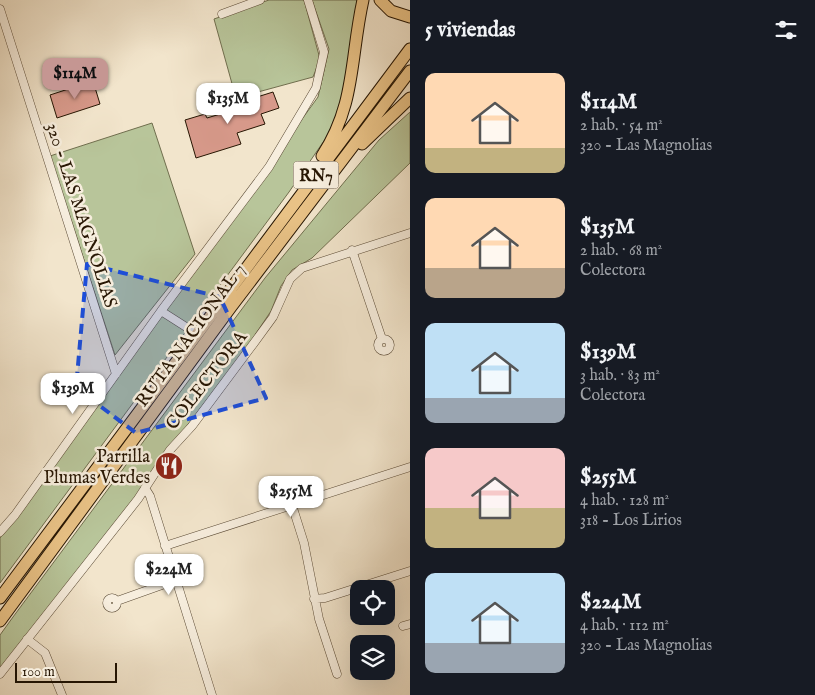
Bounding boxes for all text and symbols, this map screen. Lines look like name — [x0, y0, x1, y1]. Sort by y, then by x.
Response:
icon: filters — [772, 16, 800, 44]
text: 5 viviendas — [425, 17, 515, 44]
pin: $114M — [40, 58, 110, 100]
text: $114M — [53, 64, 97, 84]
pin: $135M — [193, 82, 263, 125]
text: $135M — [207, 89, 249, 109]
text: $114M — [580, 89, 637, 116]
icon: home — [465, 93, 525, 153]
text: 2 hab. · 54 m² — [580, 116, 663, 136]
street label: 320 - LAS MAGNOLIAS — [40, 120, 121, 311]
text: 320 - Las Magnolias — [580, 136, 712, 156]
road number: RN7 — [294, 162, 338, 188]
text: $135M — [580, 214, 635, 241]
icon: home — [465, 218, 525, 278]
text: 2 hab. · 68 m² — [580, 241, 662, 261]
street label: RUTA NACIONAL 7 — [131, 260, 251, 412]
text: Colectora — [580, 261, 645, 281]
street label: COLECTORA — [161, 326, 253, 435]
text: $139M — [580, 339, 636, 366]
icon: home — [465, 343, 525, 403]
text: 3 hab. · 83 m² — [580, 366, 660, 386]
pin: $139M — [38, 372, 108, 415]
text: $139M — [52, 379, 94, 399]
text: Colectora — [580, 386, 645, 406]
place label: Parrilla Plumas Verdes — [44, 446, 150, 490]
restaurant icon: Parrilla Plumas Verdes — [154, 451, 184, 481]
text: $255M — [580, 464, 636, 491]
icon: home — [465, 468, 525, 528]
pin: $255M — [256, 476, 326, 518]
text: $255M — [270, 482, 312, 502]
text: 4 hab. · 128 m² — [580, 491, 669, 511]
text: 318 - Los Lirios — [580, 511, 682, 531]
pin: $224M — [134, 554, 204, 596]
text: $224M — [146, 560, 192, 580]
map controls — [350, 580, 395, 680]
button: locate — [350, 580, 395, 625]
text: $224M — [580, 589, 641, 616]
icon: home — [465, 593, 525, 653]
text: 4 hab. · 112 m² — [580, 616, 669, 636]
button: layers — [350, 635, 395, 680]
text: 320 - Las Magnolias — [580, 636, 712, 656]
scale bar — [15, 660, 118, 683]
text: 100 m — [22, 663, 55, 681]

